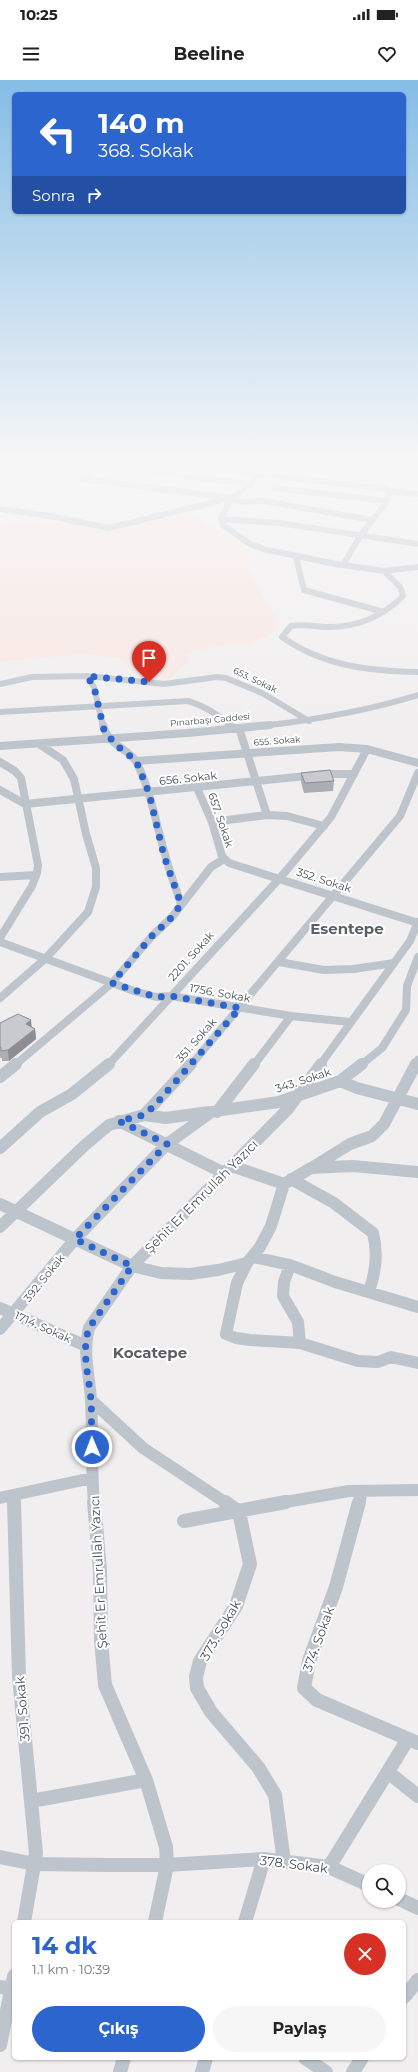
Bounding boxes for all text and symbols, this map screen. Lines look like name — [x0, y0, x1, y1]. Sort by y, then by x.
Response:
text: 10:25 — [20, 5, 58, 24]
icon: menu — [20, 43, 42, 65]
text: Beeline — [173, 43, 245, 65]
icon: heart — [376, 43, 398, 65]
text: 140 m — [98, 106, 185, 140]
icon: left — [32, 108, 84, 160]
text: 368. Sokak — [98, 140, 194, 162]
icon: right — [83, 184, 105, 206]
text: Sonra — [32, 186, 75, 205]
pin — [132, 641, 166, 682]
icon: arrive — [138, 647, 160, 669]
street label: 653. Sokak — [232, 665, 279, 695]
street label: Pınarbaşı Caddesi — [170, 711, 250, 728]
street label: 655. Sokak — [253, 733, 301, 748]
street label: 656. Sokak — [158, 768, 218, 788]
street label: 657. Sokak — [205, 791, 237, 850]
street label: 352. Sokak — [295, 865, 354, 896]
district label: Esentepe — [310, 919, 384, 938]
street label: 2201. Sokak — [165, 928, 217, 984]
street label: 1756. Sokak — [188, 981, 252, 1005]
street label: 351. Sokak — [173, 1014, 220, 1065]
street label: 343. Sokak — [273, 1064, 333, 1096]
street label: Şehit Er Emrullah Yazıcı — [141, 1136, 261, 1256]
street label: 392. Sokak — [20, 1251, 68, 1305]
street label: 1714. Sokak — [13, 1308, 74, 1346]
district label: Kocatepe — [113, 1343, 187, 1362]
position arrow — [71, 1426, 113, 1468]
street label: Şehit Er Emrullah Yazıcı — [86, 1495, 110, 1649]
street label: 373. Sokak — [196, 1597, 244, 1663]
street label: 374. Sokak — [299, 1604, 337, 1674]
street label: 391. Sokak — [11, 1676, 33, 1742]
street label: 378. Sokak — [259, 1852, 329, 1876]
map controls — [362, 1864, 406, 1908]
button: search — [362, 1864, 406, 1908]
text: 14 dk — [32, 1931, 97, 1960]
button: close — [344, 1933, 386, 1975]
text: 1.1 km · 10:39 — [32, 1961, 110, 1977]
button: Çıkış — [32, 2006, 205, 2052]
button: Paylaş — [213, 2006, 386, 2052]

